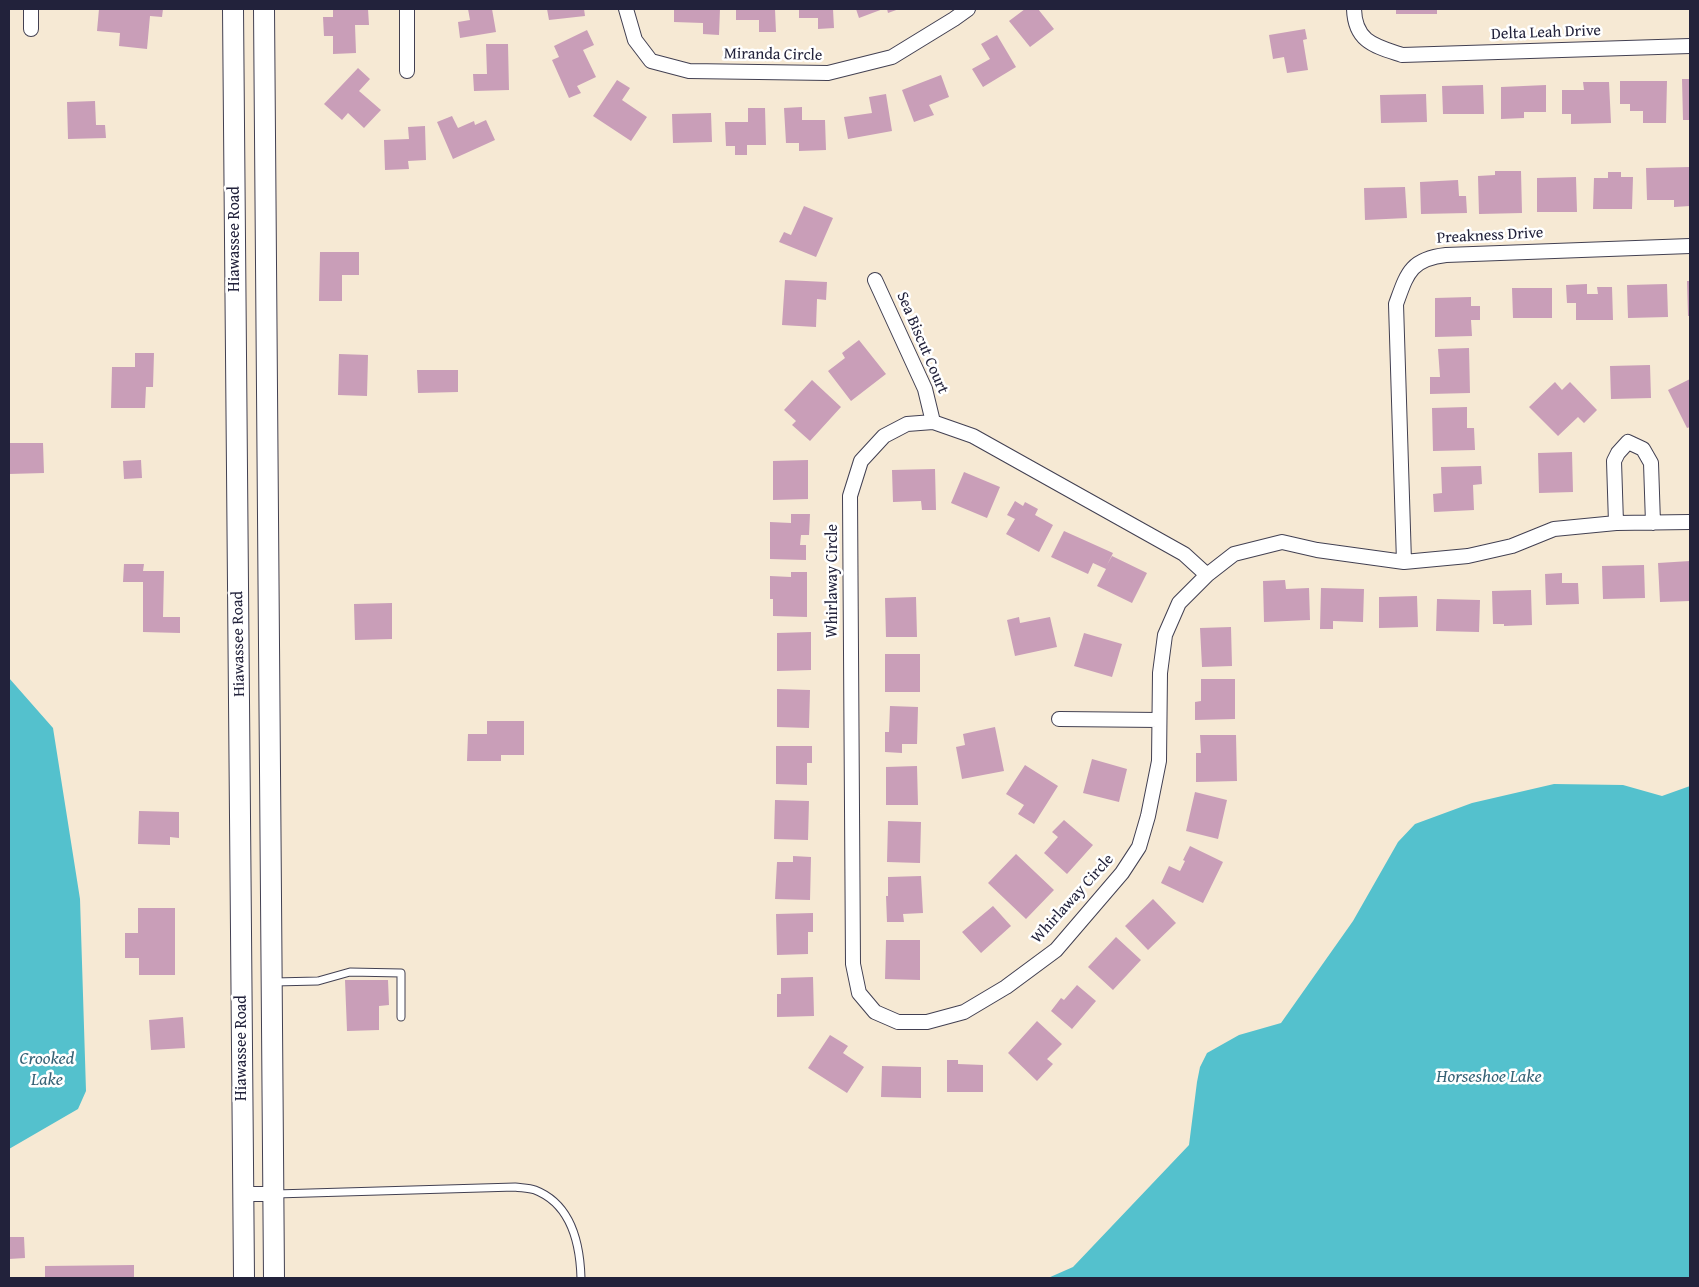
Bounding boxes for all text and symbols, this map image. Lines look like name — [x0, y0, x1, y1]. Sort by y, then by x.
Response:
street label: Delta Leah Drive — [1491, 21, 1601, 45]
street label: Miranda Circle — [724, 45, 822, 65]
street label: Hiawassee Road — [225, 186, 245, 292]
street label: Preakness Drive — [1436, 224, 1544, 248]
street label: Sea Biscut Court — [892, 289, 952, 397]
street label: Whirlaway Circle — [823, 524, 843, 638]
street label: Hiawassee Road — [228, 591, 250, 697]
street label: Whirlaway Circle — [1028, 850, 1118, 948]
street label: Hiawassee Road — [232, 995, 252, 1101]
water label: Crooked Lake — [20, 1048, 74, 1090]
water label: Horseshoe Lake — [1436, 1066, 1542, 1088]

